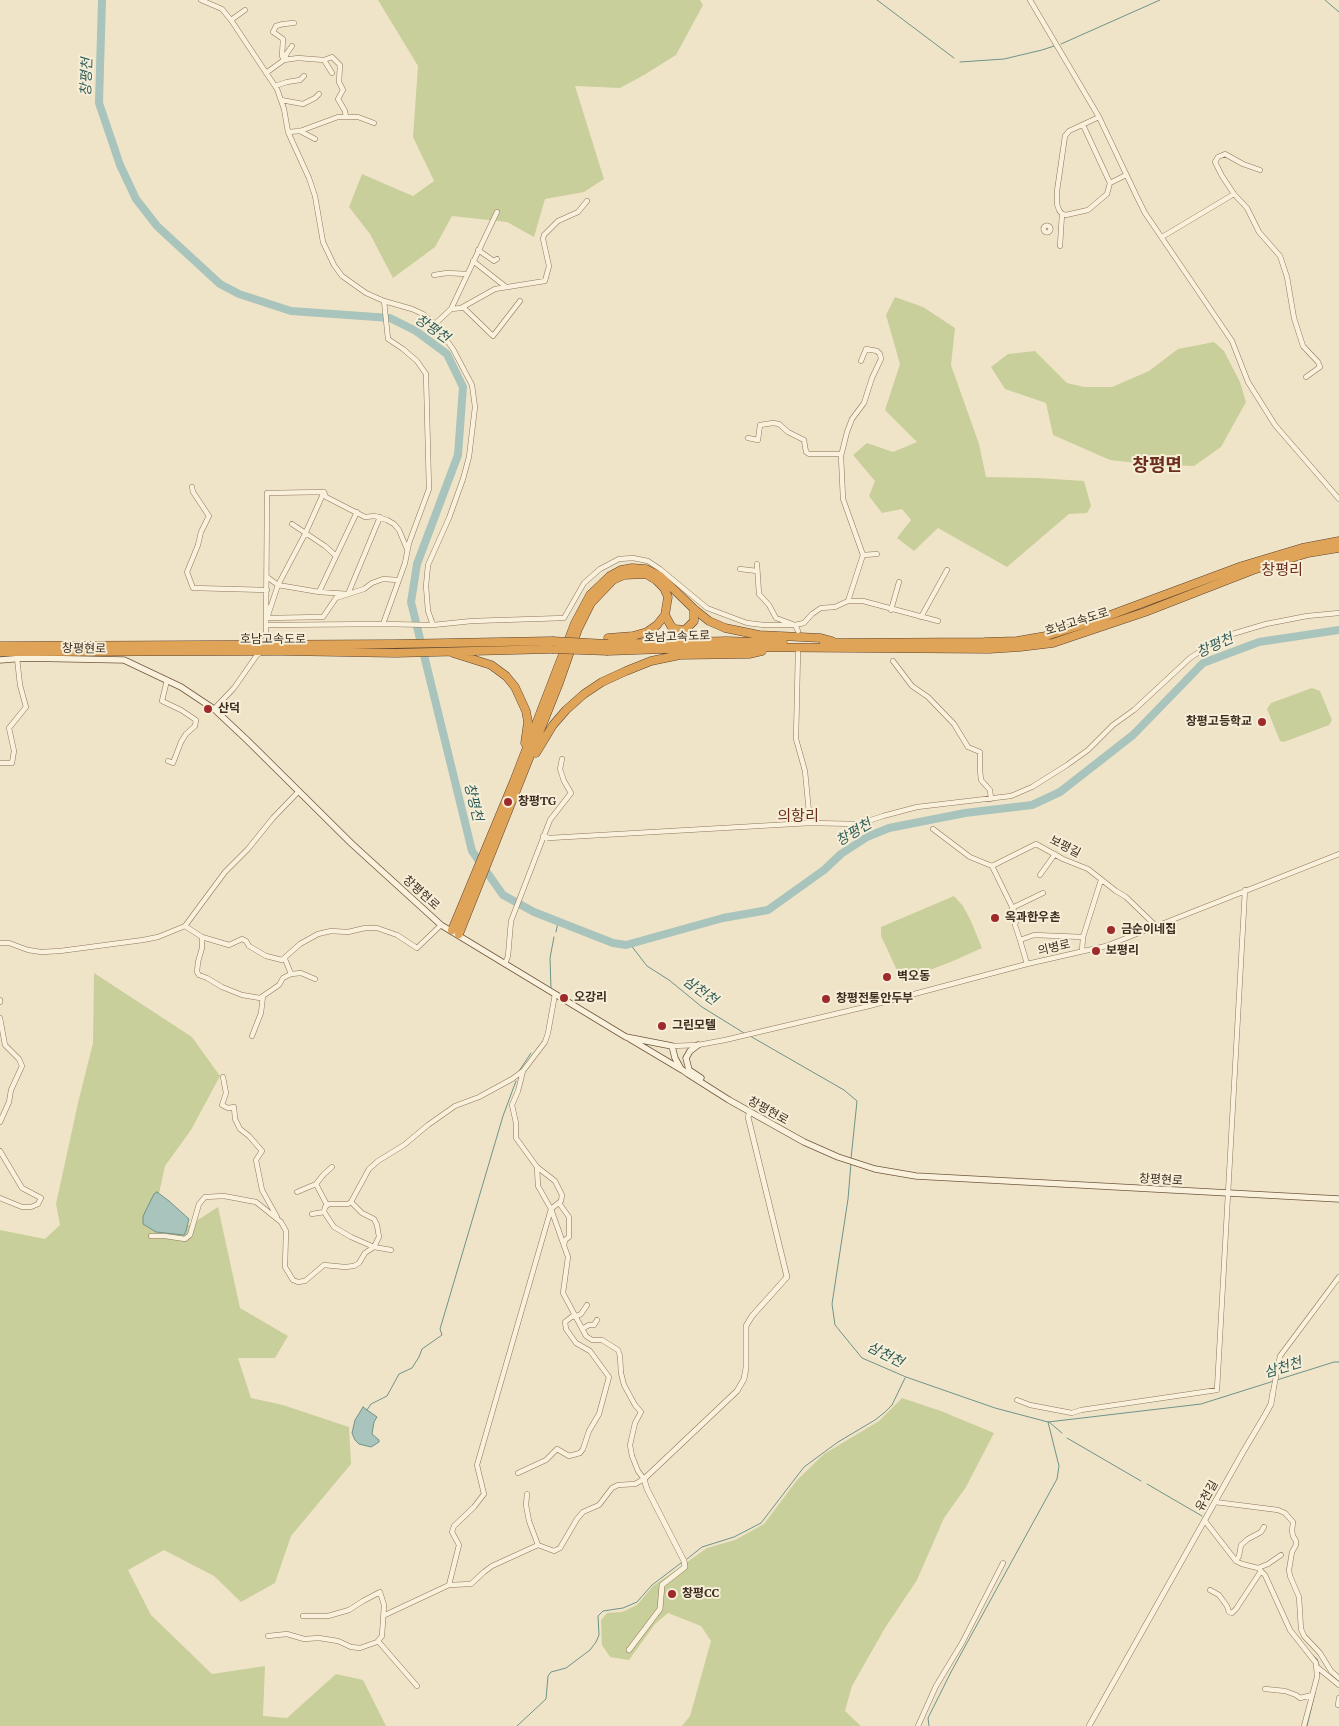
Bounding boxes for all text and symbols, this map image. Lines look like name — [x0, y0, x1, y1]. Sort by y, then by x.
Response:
water label: 창평천 — [78, 57, 96, 97]
water label: 창평천 — [411, 311, 453, 347]
district label: 창평면 — [1132, 455, 1182, 477]
district label: 창평리 — [1261, 562, 1303, 580]
street label: 호남고속도로 — [1043, 605, 1111, 639]
street label: 호남고속도로 — [644, 629, 710, 645]
water label: 창평천 — [1194, 630, 1236, 662]
street label: 호남고속도로 — [240, 633, 306, 647]
street label: 창평현로 — [62, 641, 106, 657]
place label: 산덕 — [218, 702, 240, 716]
marker: 산덕 — [202, 703, 214, 715]
place label: 창평고등학교 — [1186, 715, 1252, 729]
marker: 창평고등학교 — [1256, 716, 1268, 728]
water label: 창평천 — [460, 781, 486, 823]
place label: 창평TG — [518, 795, 556, 809]
marker: 창평TG — [502, 796, 514, 808]
district label: 의항리 — [777, 808, 819, 826]
water label: 창평천 — [833, 816, 875, 850]
street label: 보평길 — [1047, 833, 1083, 861]
street label: 창평현로 — [400, 873, 442, 913]
place label: 옥과한우촌 — [1005, 911, 1060, 925]
marker: 옥과한우촌 — [989, 912, 1001, 924]
place label: 금순이네집 — [1121, 923, 1176, 937]
marker: 금순이네집 — [1105, 924, 1117, 936]
street label: 의병로 — [1036, 937, 1072, 959]
place label: 보평리 — [1106, 944, 1139, 958]
marker: 보평리 — [1090, 945, 1102, 957]
place label: 벽오동 — [897, 970, 930, 984]
marker: 벽오동 — [881, 971, 893, 983]
water label: 삼천천 — [679, 973, 721, 1009]
place label: 오강리 — [574, 991, 607, 1005]
marker: 오강리 — [558, 992, 570, 1004]
place label: 창평전통안두부 — [836, 992, 913, 1006]
marker: 창평전통안두부 — [820, 993, 832, 1005]
place label: 그린모텔 — [672, 1019, 716, 1033]
marker: 그린모텔 — [656, 1020, 668, 1032]
street label: 창평현로 — [745, 1094, 791, 1128]
street label: 창평현로 — [1139, 1172, 1183, 1188]
water label: 삼천천 — [864, 1339, 906, 1371]
water label: 삼천천 — [1262, 1354, 1304, 1382]
street label: 유천길 — [1193, 1478, 1221, 1514]
place label: 창평CC — [682, 1587, 719, 1601]
marker: 창평CC — [666, 1588, 678, 1600]

